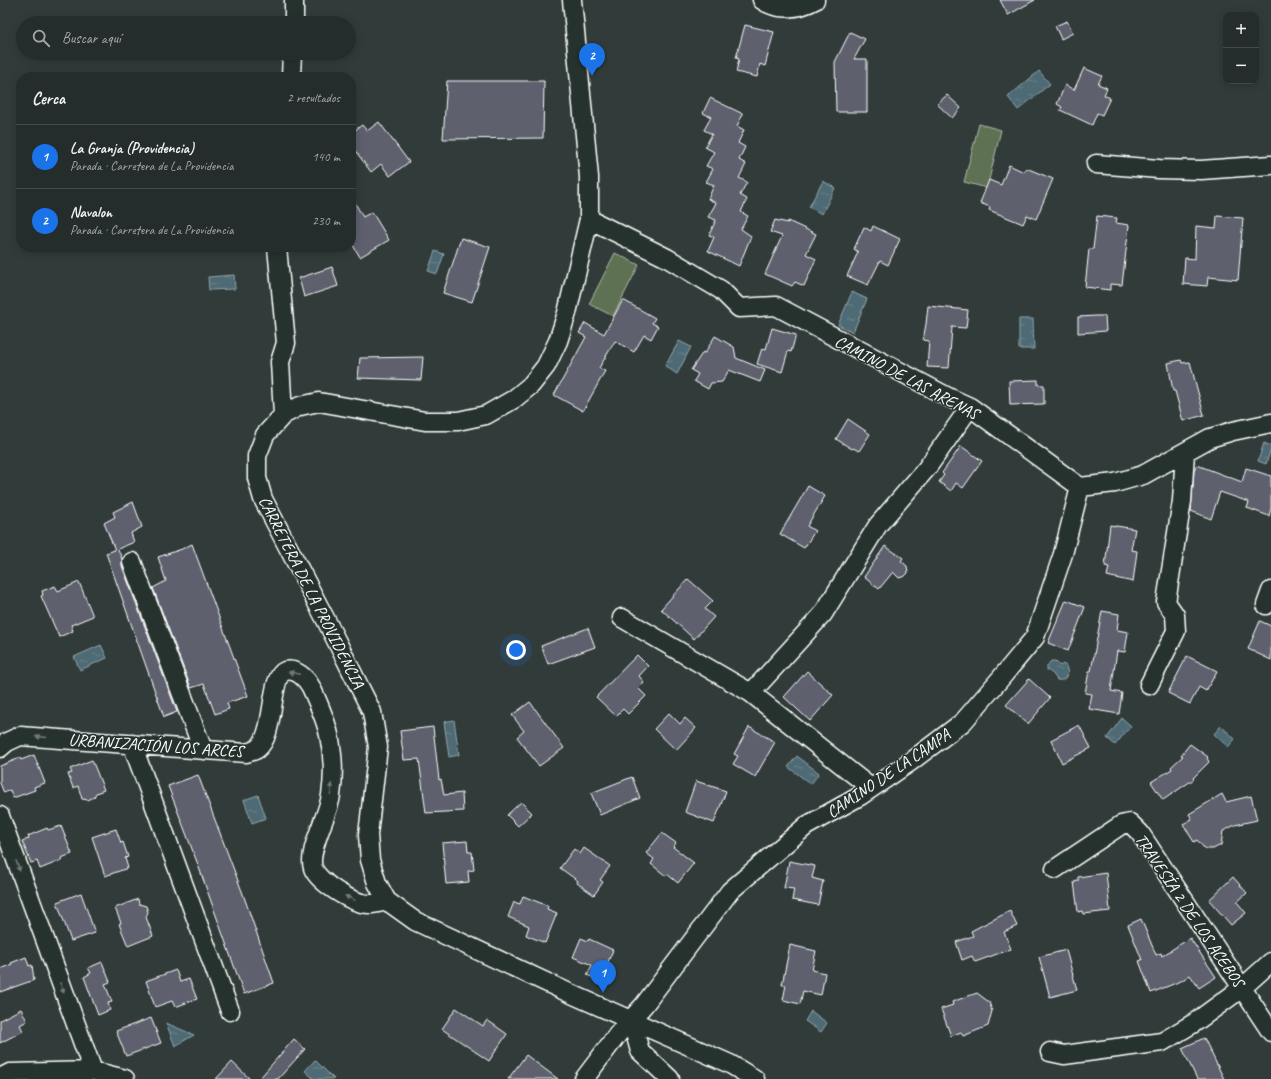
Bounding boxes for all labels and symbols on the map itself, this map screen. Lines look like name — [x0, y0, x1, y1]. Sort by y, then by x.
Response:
pin: 2 — [579, 43, 605, 76]
street label: CAMINO DE LAS ARENAS — [831, 331, 985, 426]
street label: CARRETERA DE LA PROVIDENCIA — [254, 493, 369, 692]
your location — [506, 640, 526, 660]
one-way arrow — [287, 669, 300, 675]
street label: CAMINO DE LA CAMPA — [822, 723, 955, 823]
street label: URBANIZACIÓN LOS ARCES — [68, 728, 247, 762]
one-way arrow — [35, 734, 47, 741]
one-way arrow — [328, 783, 335, 795]
street label: TRAVESÍA 2 DE LOS ACEBOS — [1130, 829, 1251, 993]
one-way arrow — [15, 860, 21, 872]
one-way arrow — [344, 895, 356, 901]
pin: 1 — [590, 960, 616, 993]
one-way arrow — [60, 982, 66, 994]

